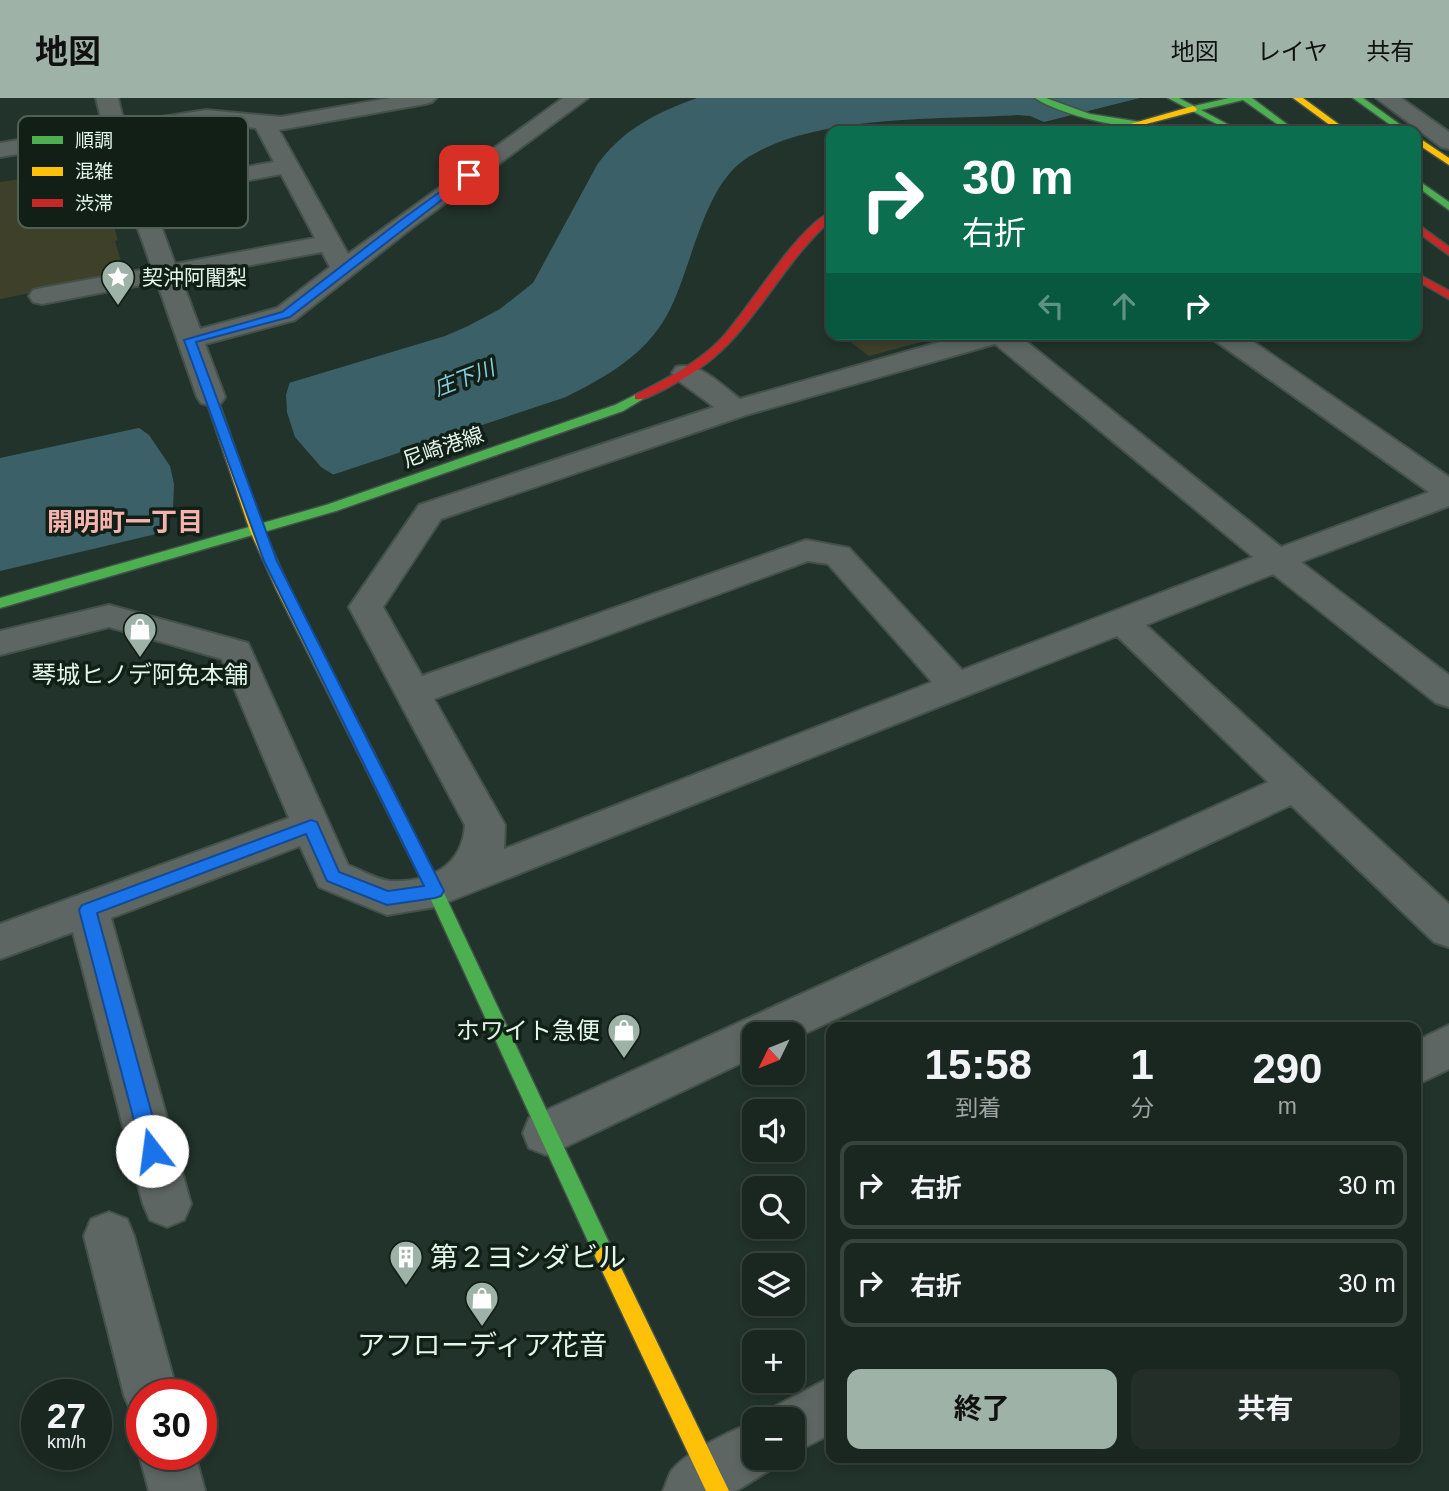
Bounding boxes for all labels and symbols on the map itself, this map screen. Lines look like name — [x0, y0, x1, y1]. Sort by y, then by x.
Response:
legend — [18, 116, 248, 228]
text: 順調 — [75, 130, 113, 151]
pin — [439, 145, 499, 205]
text: 混雑 — [75, 161, 113, 182]
text: 渋滞 — [75, 193, 113, 214]
place icon: 契沖阿闍梨 — [99, 258, 137, 307]
place label: 契沖阿闍梨 — [142, 266, 247, 289]
water label: 庄下川 — [430, 355, 499, 400]
street label: 尼崎港線 — [400, 422, 486, 472]
district label: 開明町一丁目 — [47, 507, 203, 537]
shop icon: 琴城ヒノデ阿免本舗 — [121, 610, 159, 659]
place label: 琴城ヒノデ阿免本舗 — [32, 661, 248, 688]
shop icon: ホワイト急便 — [605, 1011, 643, 1060]
place label: ホワイト急便 — [456, 1017, 600, 1044]
north arrow — [742, 1022, 805, 1085]
position arrow — [115, 1114, 189, 1188]
building icon: 第２ヨシダビル — [387, 1238, 425, 1287]
place label: 第２ヨシダビル — [430, 1242, 626, 1273]
shop icon: アフローディア花音 — [463, 1279, 501, 1328]
place label: アフローディア花音 — [357, 1330, 607, 1361]
speed limit sign: 30 — [126, 1379, 217, 1470]

